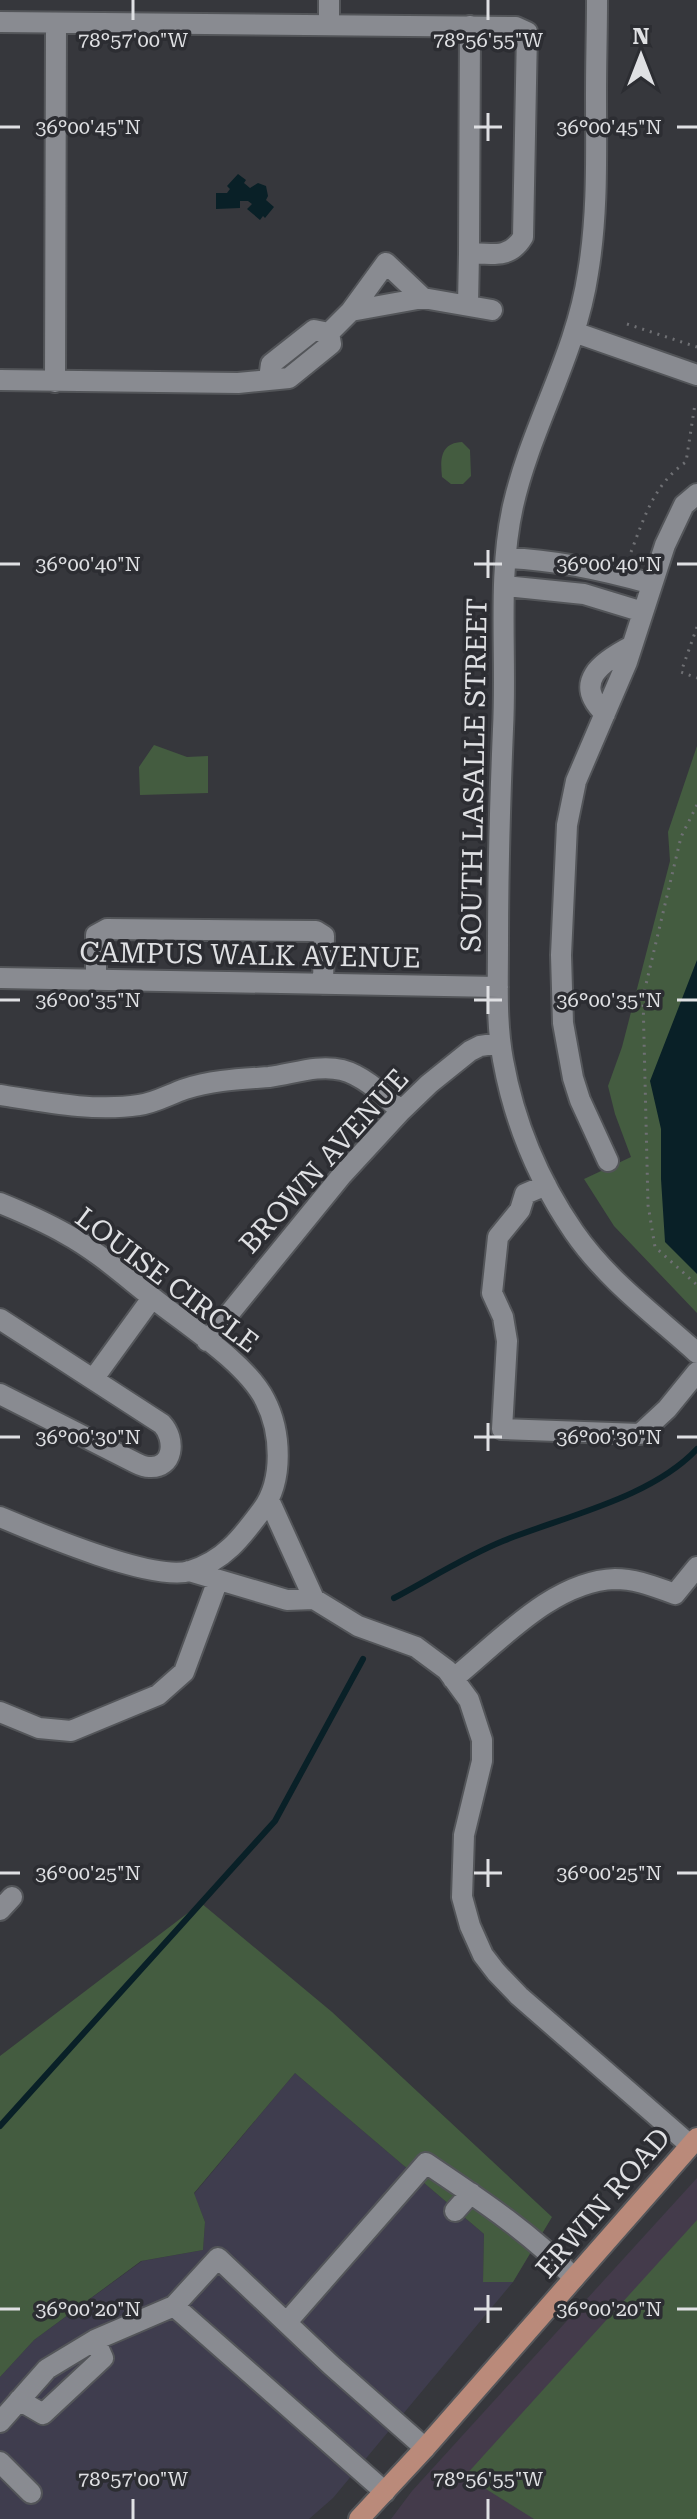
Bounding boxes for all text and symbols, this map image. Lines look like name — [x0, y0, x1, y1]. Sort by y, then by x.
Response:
north arrow — [601, 16, 681, 96]
text: N — [633, 24, 650, 49]
text: 78°57'00"W — [78, 28, 189, 52]
text: 78°56'55"W — [433, 28, 544, 52]
text: 36°00'45"N — [35, 115, 141, 139]
text: 36°00'45"N — [556, 115, 662, 139]
text: 36°00'40"N — [35, 552, 141, 576]
text: 36°00'40"N — [556, 552, 662, 576]
street label: SOUTH LASALLE STREET — [454, 597, 494, 953]
street label: CAMPUS WALK AVENUE — [79, 936, 421, 974]
text: 36°00'35"N — [35, 988, 141, 1012]
text: 36°00'35"N — [556, 988, 662, 1012]
street label: BROWN AVENUE — [233, 1062, 415, 1260]
street label: LOUISE CIRCLE — [69, 1201, 265, 1359]
text: 36°00'30"N — [35, 1425, 141, 1449]
text: 36°00'30"N — [556, 1425, 662, 1449]
text: 36°00'25"N — [35, 1861, 141, 1885]
text: 36°00'25"N — [556, 1861, 662, 1885]
street label: ERWIN ROAD — [529, 2121, 677, 2285]
text: 36°00'20"N — [35, 2297, 141, 2321]
text: 36°00'20"N — [556, 2297, 662, 2321]
text: 78°57'00"W — [78, 2467, 189, 2491]
text: 78°56'55"W — [433, 2467, 544, 2491]

